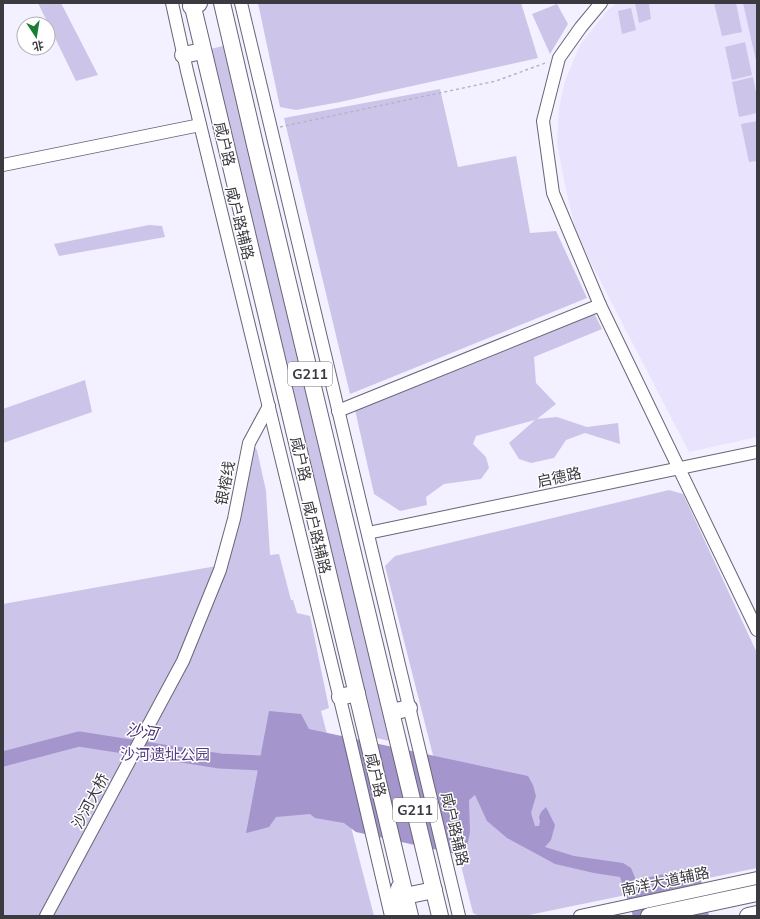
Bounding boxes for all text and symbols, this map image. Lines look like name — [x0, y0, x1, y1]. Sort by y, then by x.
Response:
north arrow — [16, 16, 56, 56]
text: 北 — [31, 38, 45, 54]
street label: 咸户路 — [211, 120, 239, 168]
street label: 咸户路辅路 — [222, 184, 258, 262]
road number: G211 — [288, 362, 332, 386]
street label: 咸户路 — [287, 435, 315, 483]
street label: 银榕线 — [211, 459, 239, 507]
street label: 启德路 — [535, 463, 583, 491]
street label: 咸户路辅路 — [299, 498, 335, 576]
water label: 沙河 — [125, 719, 162, 744]
park label: 沙河遗址公园 — [120, 745, 210, 764]
street label: 咸户路 — [362, 751, 390, 799]
street label: 沙河大桥 — [68, 770, 112, 832]
street label: 咸户路辅路 — [437, 790, 473, 868]
road number: G211 — [393, 798, 437, 822]
street label: 南洋大道辅路 — [619, 862, 711, 900]

